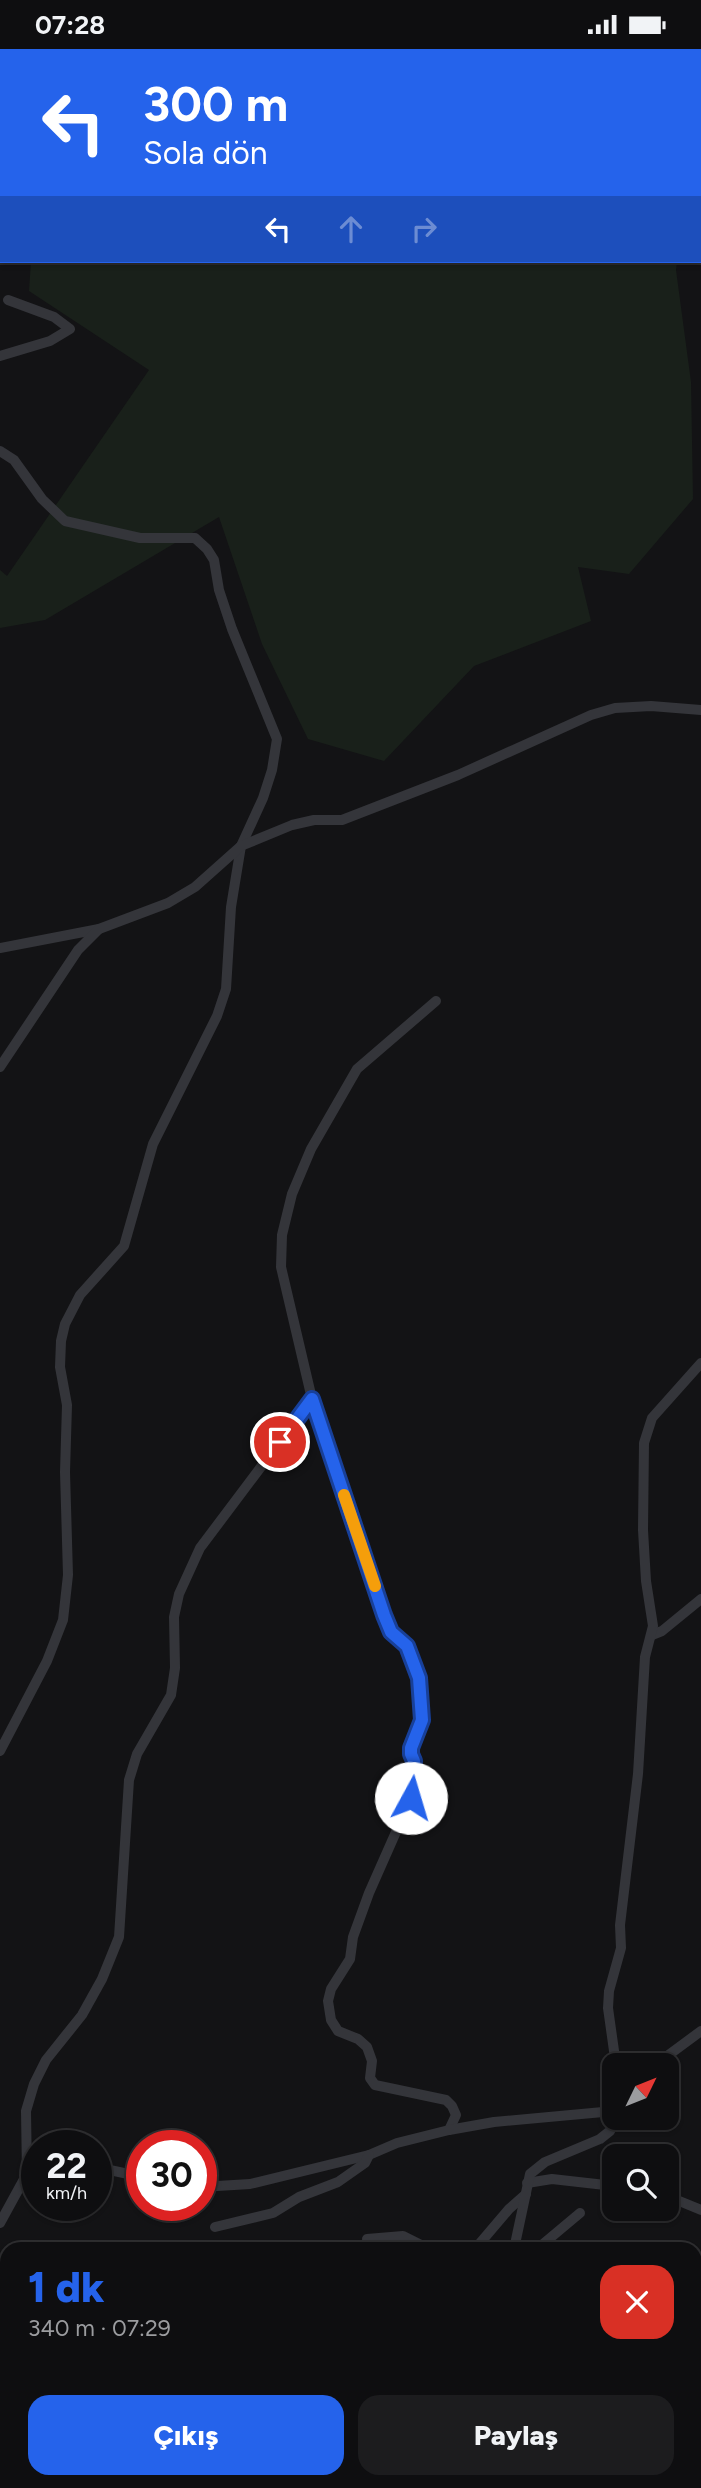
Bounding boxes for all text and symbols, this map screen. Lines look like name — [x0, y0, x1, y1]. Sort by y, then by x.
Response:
text: 07:28 — [35, 9, 105, 41]
text: 300 m — [143, 74, 288, 133]
icon: left — [28, 77, 119, 168]
text: Sola dön — [143, 134, 268, 172]
icon: left — [259, 210, 297, 248]
icon: ahead — [332, 210, 370, 248]
icon: right — [405, 210, 443, 248]
pin — [250, 1412, 310, 1472]
icon: arrive — [261, 1423, 299, 1461]
position arrow — [374, 1761, 448, 1835]
north arrow — [602, 2053, 679, 2130]
map controls — [602, 2053, 679, 2221]
speed limit sign: 30 — [126, 2130, 217, 2221]
button: search — [602, 2144, 679, 2221]
text: 22 — [46, 2145, 87, 2187]
text: km/h — [46, 2182, 87, 2204]
text: 1 dk — [28, 2262, 105, 2313]
button: close — [600, 2265, 674, 2339]
text: 340 m · 07:29 — [28, 2314, 171, 2342]
button: Çıkış — [28, 2395, 344, 2475]
button: Paylaş — [358, 2395, 674, 2475]

